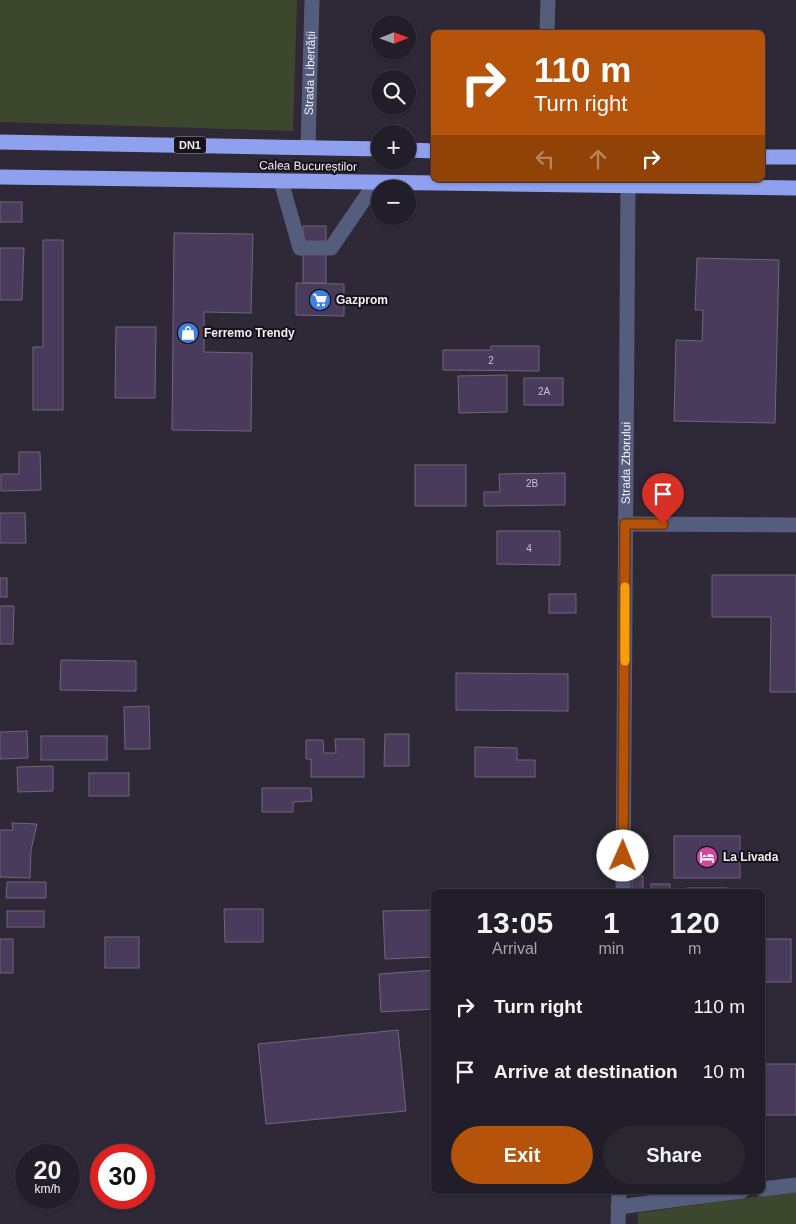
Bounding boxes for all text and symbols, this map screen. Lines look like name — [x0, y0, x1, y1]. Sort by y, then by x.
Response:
north arrow — [371, 15, 416, 60]
map controls — [371, 15, 416, 225]
street label: Strada Libertății — [302, 31, 318, 115]
icon: right — [451, 50, 516, 115]
text: 110 m — [534, 50, 631, 89]
button: search — [371, 70, 416, 115]
text: Turn right — [534, 91, 627, 116]
button: + — [371, 125, 416, 170]
road number: DN1 — [174, 136, 206, 154]
icon: left — [531, 145, 559, 173]
icon: ahead — [584, 145, 612, 173]
icon: right — [637, 145, 665, 173]
street label: Calea Bucureștilor — [259, 158, 357, 174]
button: − — [371, 180, 416, 225]
supermarket icon: Gazprom — [308, 288, 332, 312]
place label: Gazprom — [336, 293, 388, 307]
shop icon: Ferremo Trendy — [176, 321, 200, 345]
place label: Ferremo Trendy — [204, 326, 295, 340]
house number: 2 — [488, 355, 494, 366]
house number: 2A — [538, 386, 550, 397]
street label: Strada Zborului — [619, 422, 633, 504]
pin — [642, 473, 684, 524]
house number: 2B — [526, 478, 538, 489]
icon: arrive — [649, 480, 677, 508]
house number: 4 — [526, 543, 532, 554]
position arrow — [596, 829, 648, 881]
hotel icon: La Livada — [695, 845, 719, 869]
place label: La Livada — [723, 850, 779, 864]
text: 13:05 — [476, 906, 553, 939]
text: 1 — [603, 906, 620, 939]
text: 120 — [670, 906, 720, 939]
text: Arrival — [492, 940, 537, 957]
text: min — [598, 940, 624, 957]
text: m — [688, 940, 701, 957]
icon: right — [451, 993, 479, 1021]
text: Turn right — [494, 996, 582, 1017]
text: 110 m — [694, 996, 745, 1017]
icon: arrive — [451, 1058, 479, 1086]
text: Arrive at destination — [494, 1061, 678, 1082]
text: 10 m — [703, 1061, 745, 1082]
button: Exit — [451, 1126, 593, 1184]
button: Share — [603, 1126, 745, 1184]
speed limit sign: 30 — [90, 1144, 155, 1209]
text: 20 — [34, 1156, 61, 1184]
text: km/h — [34, 1182, 61, 1196]

